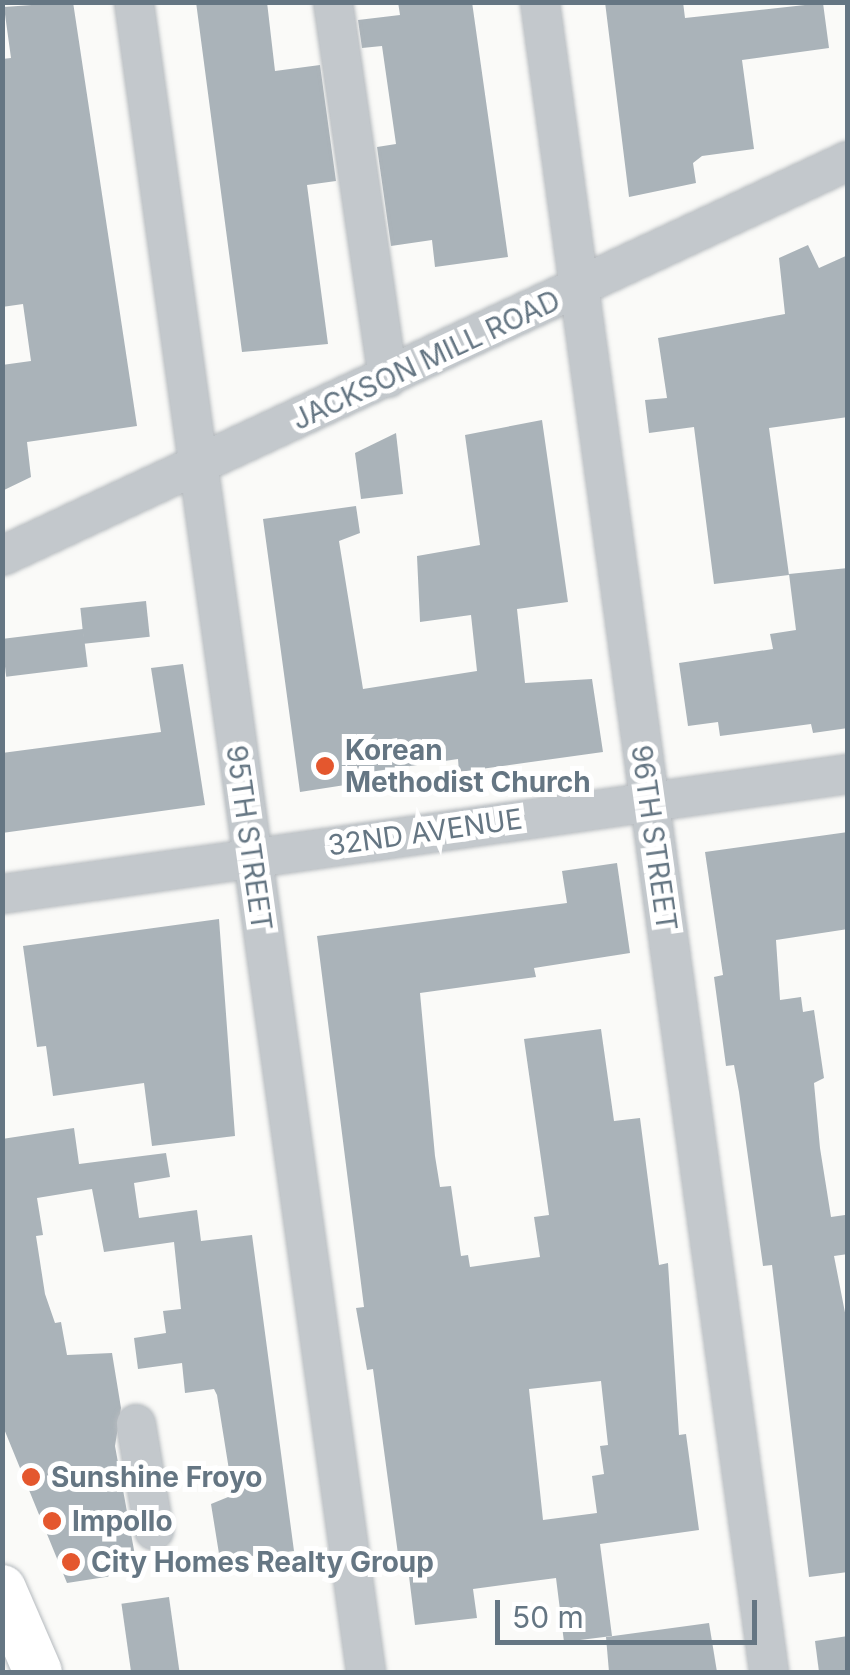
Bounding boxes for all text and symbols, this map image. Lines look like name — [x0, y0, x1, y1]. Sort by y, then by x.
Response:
street label: JACKSON MILL ROAD — [287, 283, 565, 437]
place label: Korean Methodist Church — [345, 733, 591, 799]
street label: 95TH STREET — [219, 743, 279, 933]
street label: 96TH STREET — [624, 743, 684, 933]
marker: Korean Methodist Church — [314, 755, 336, 777]
street label: 32ND AVENUE — [326, 802, 524, 862]
place label: Sunshine Froyo — [51, 1460, 262, 1494]
marker: Sunshine Froyo — [20, 1466, 42, 1488]
place label: Impollo — [72, 1504, 173, 1538]
marker: Impollo — [41, 1510, 63, 1532]
place label: City Homes Realty Group — [91, 1545, 434, 1579]
marker: City Homes Realty Group — [60, 1551, 82, 1573]
scale bar — [500, 1580, 762, 1642]
text: 50 m — [512, 1599, 584, 1635]

